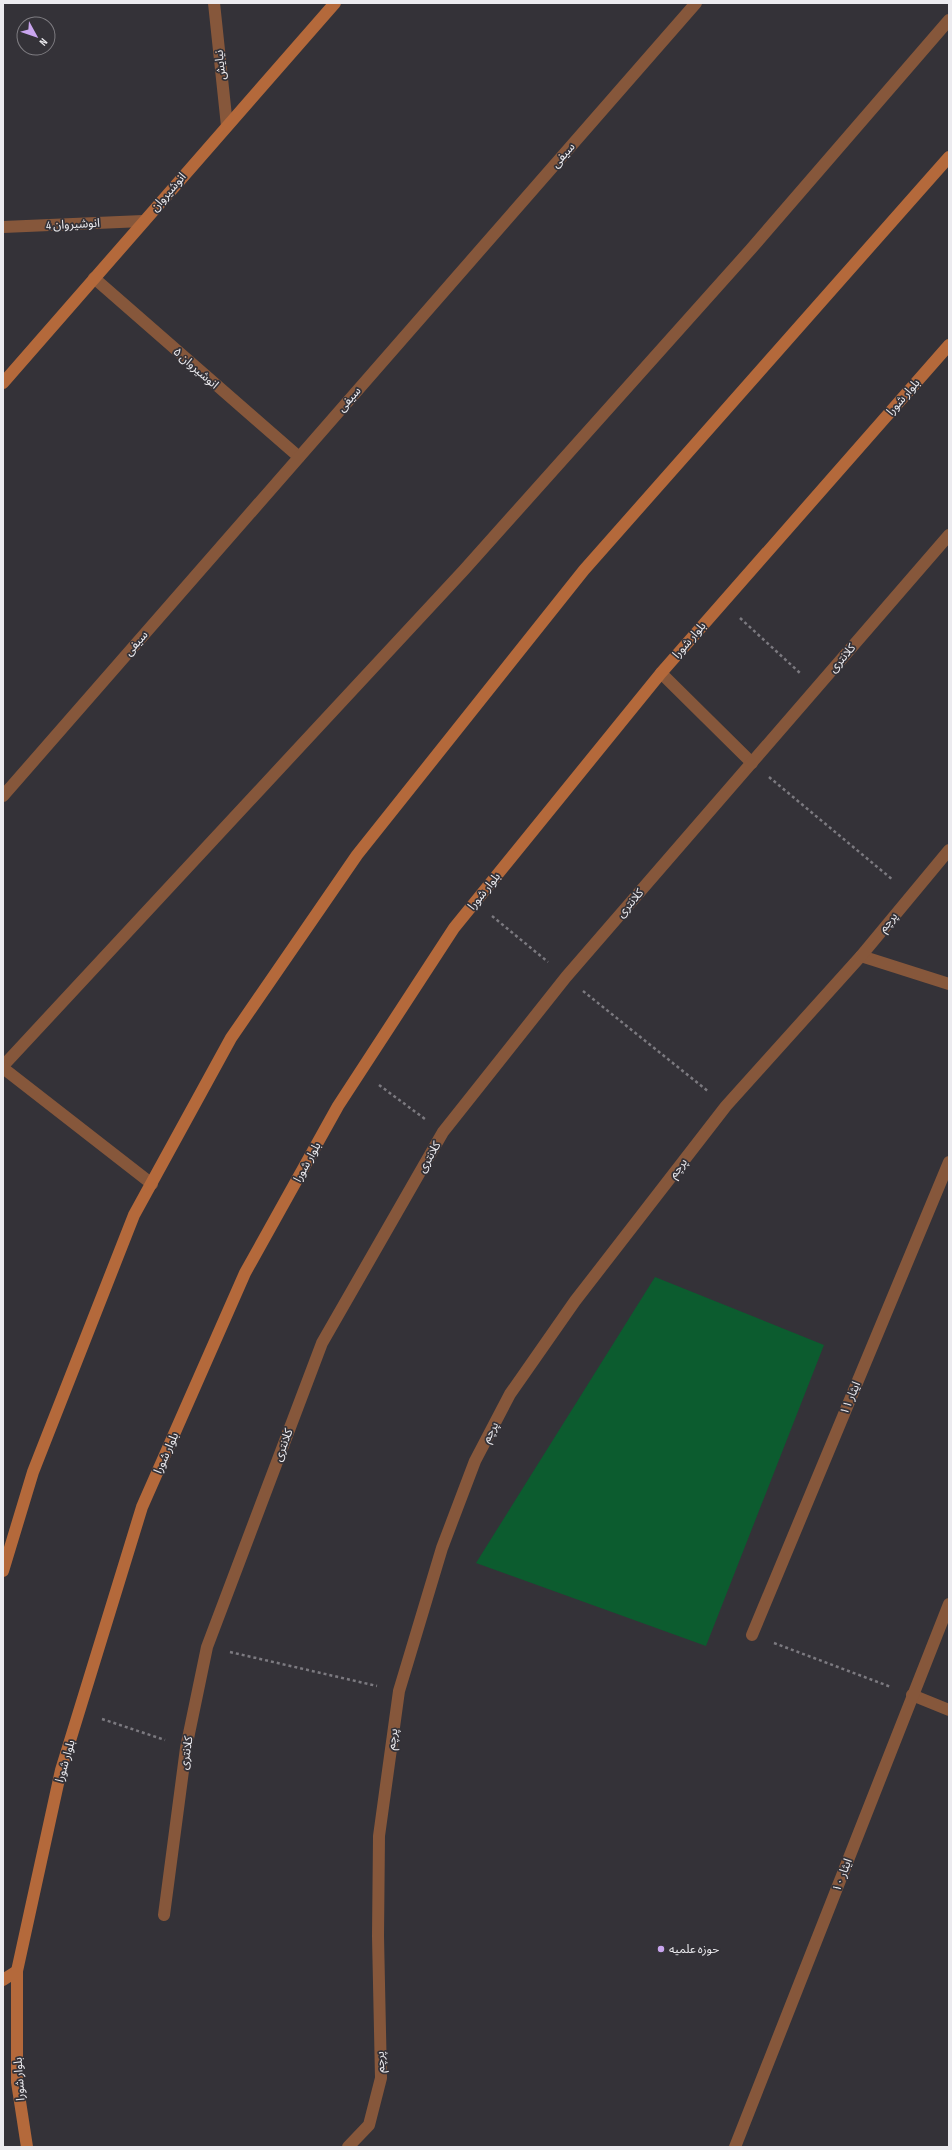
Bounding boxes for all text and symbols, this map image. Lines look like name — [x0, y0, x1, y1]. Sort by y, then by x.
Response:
north arrow — [16, 16, 56, 56]
text: N — [36, 36, 50, 49]
street label: نیایش — [211, 49, 230, 81]
street label: سیفی — [548, 140, 578, 171]
street label: انوشیروان — [147, 170, 189, 215]
street label: انوشیروان 4 — [46, 216, 100, 233]
street label: انوشیروان ۵ — [170, 344, 222, 392]
street label: بلوار شورا — [883, 376, 923, 419]
street label: سیفی — [334, 384, 364, 415]
street label: بلوار شورا — [669, 619, 709, 662]
street label: سیفی — [121, 628, 151, 659]
street label: کلانتری — [826, 640, 860, 676]
street label: بلوار شورا — [465, 870, 504, 913]
street label: کلانتری — [614, 885, 648, 921]
street label: پرچم — [876, 909, 902, 936]
street label: کلانتری — [415, 1138, 445, 1176]
street label: بلوار شورا — [290, 1139, 325, 1185]
street label: پرچم — [666, 1155, 692, 1182]
street label: ایثار ۱۱ — [837, 1379, 864, 1417]
street label: پرچم — [479, 1419, 503, 1446]
street label: کلانتری — [270, 1426, 297, 1464]
street label: بلوار شورا — [151, 1430, 182, 1476]
street label: پرچم — [384, 1727, 402, 1751]
street label: کلانتری — [176, 1734, 197, 1771]
street label: بلوار شورا — [52, 1738, 79, 1784]
street label: ایثار ۱۰ — [829, 1856, 856, 1894]
place label: حوزه علمیه — [669, 1942, 719, 1957]
marker: حوزه علمیه — [656, 1944, 666, 1954]
street label: پرچم — [373, 2051, 389, 2073]
street label: بلوار شورا — [10, 2057, 29, 2101]

